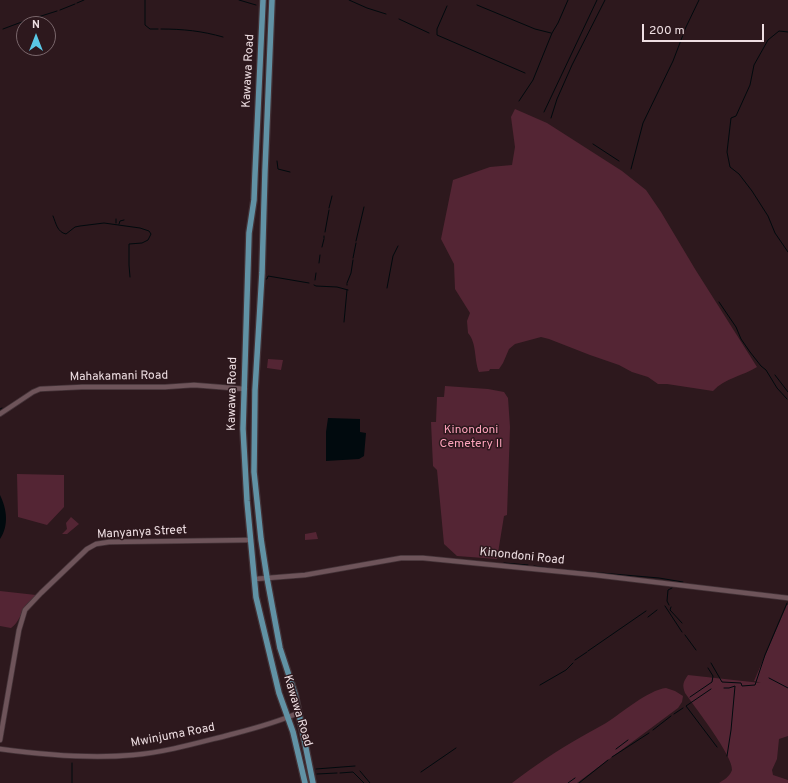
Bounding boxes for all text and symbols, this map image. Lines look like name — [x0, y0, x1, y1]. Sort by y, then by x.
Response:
north arrow — [16, 16, 56, 56]
scale bar — [644, 16, 766, 42]
text: N — [32, 18, 40, 32]
text: 200 m — [649, 23, 685, 39]
street label: Kawawa Road — [240, 34, 258, 108]
street label: Kawawa Road — [225, 357, 241, 431]
street label: Mahakamani Road — [70, 369, 168, 385]
park label: Kinondoni Cemetery II — [440, 424, 502, 452]
street label: Manyanya Street — [97, 523, 187, 543]
street label: Kinondoni Road — [479, 545, 565, 569]
street label: Kawawa Road — [279, 674, 315, 748]
street label: Mwinjuma Road — [130, 721, 216, 751]

